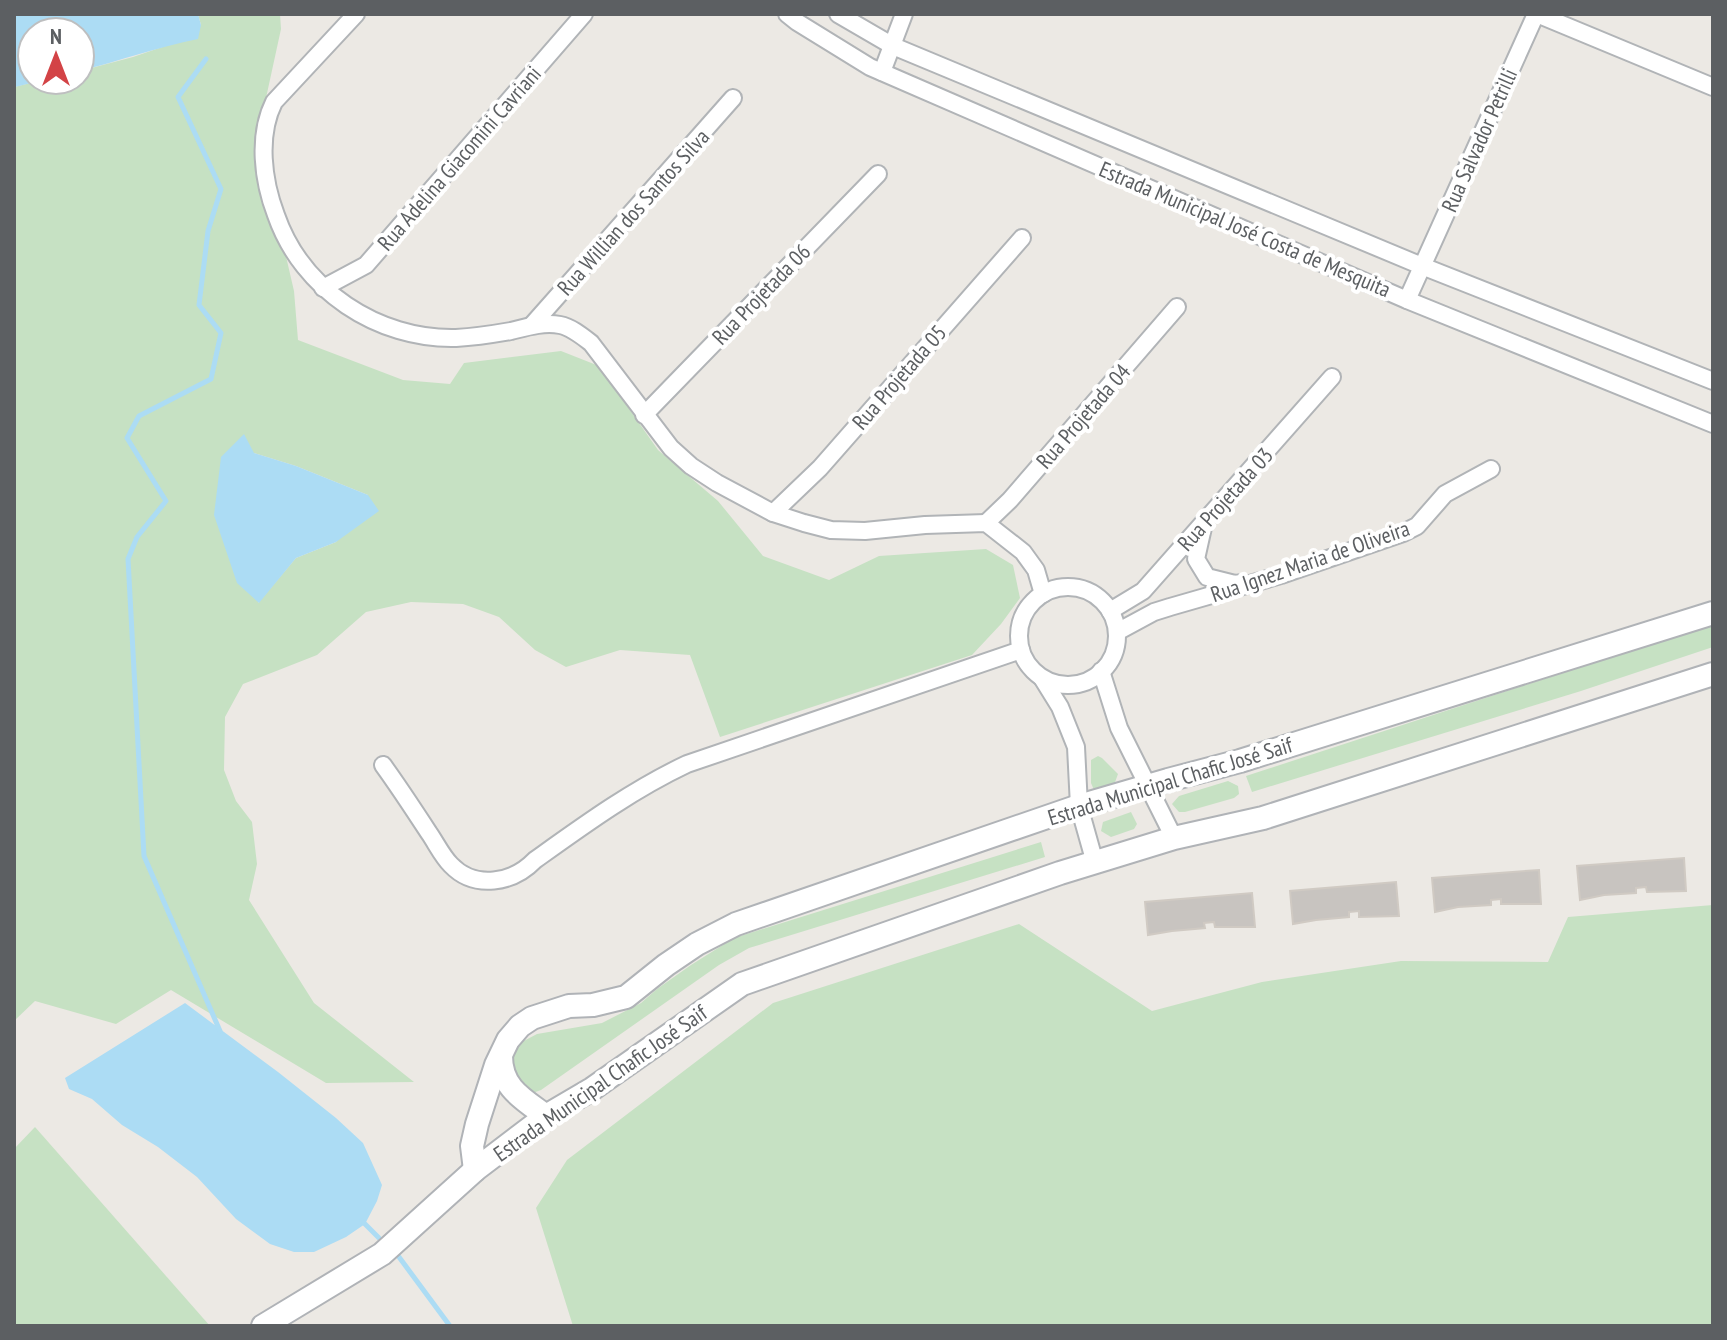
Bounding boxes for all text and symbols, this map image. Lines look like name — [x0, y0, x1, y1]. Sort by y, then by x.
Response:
north arrow — [16, 16, 96, 96]
text: N — [50, 22, 62, 50]
street label: Rua Adelina Giacomini Cavriani — [371, 60, 547, 256]
street label: Rua Salvador Petrilli — [1435, 64, 1523, 216]
street label: Rua Willian dos Santos Silva — [551, 123, 715, 301]
street label: Estrada Municipal José Costa de Mesquita — [1095, 155, 1395, 303]
street label: Rua Projetada 06 — [706, 238, 816, 350]
street label: Rua Projetada 05 — [846, 319, 952, 435]
street label: Rua Projetada 04 — [1030, 358, 1136, 474]
street label: Rua Projetada 03 — [1171, 441, 1279, 557]
street label: Rua Ignez Maria de Oliveira — [1207, 514, 1413, 608]
street label: Estrada Municipal Chafic José Saif — [1044, 730, 1297, 832]
street label: Estrada Municipal Chafic José Saif — [488, 998, 713, 1167]

